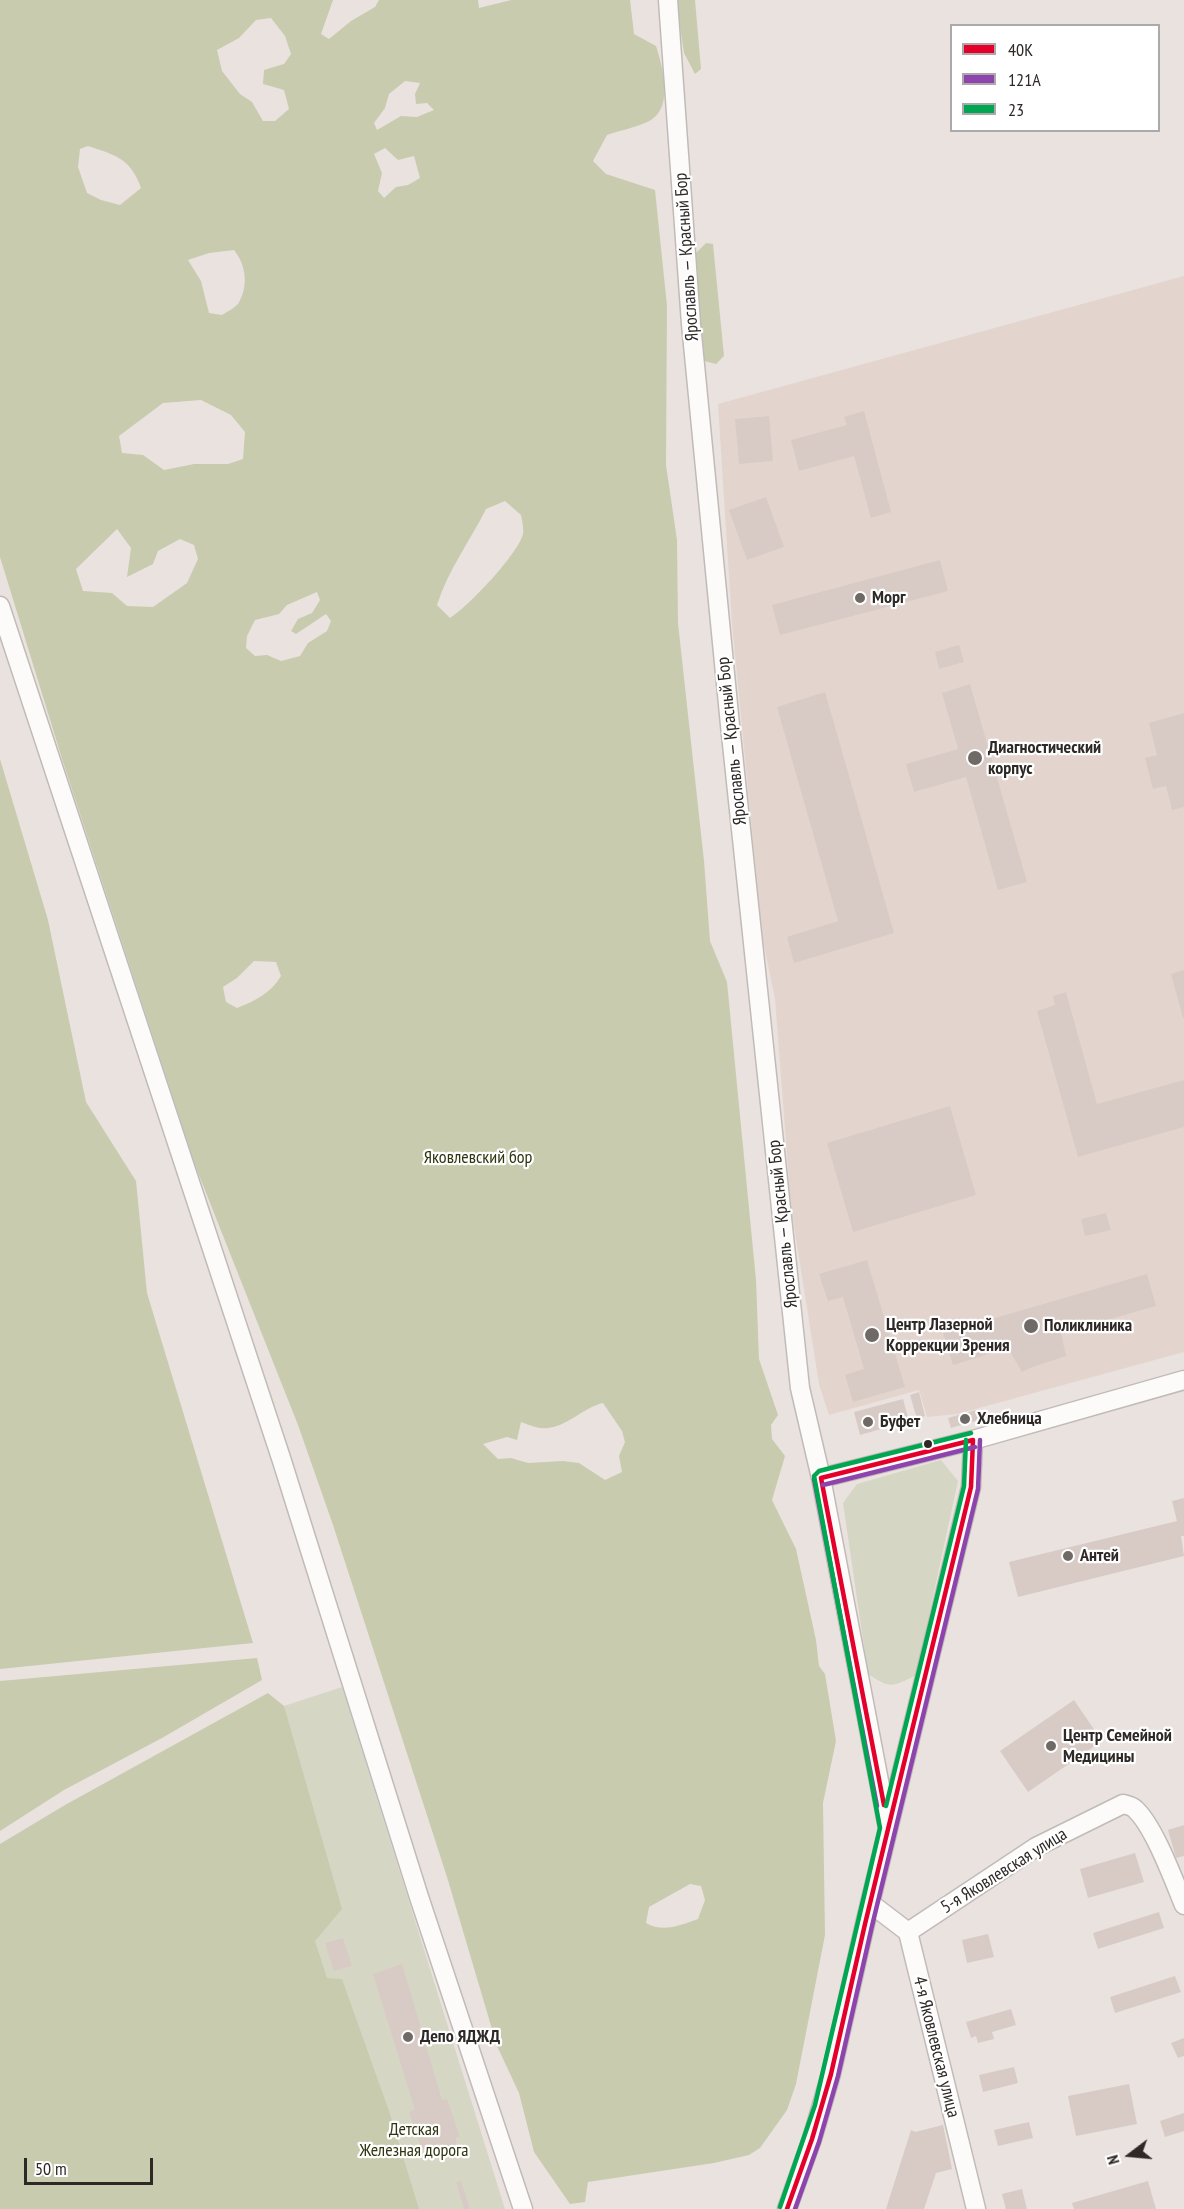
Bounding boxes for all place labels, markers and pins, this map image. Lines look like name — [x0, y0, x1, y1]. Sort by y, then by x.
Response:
place label: Морг — [872, 587, 906, 609]
marker: Морг — [853, 591, 867, 605]
place label: Диагностический корпус — [988, 737, 1101, 780]
marker: Диагностический корпус — [966, 749, 984, 767]
place label: Центр Лазерной Коррекции Зрения — [886, 1314, 1010, 1356]
place label: Поликлиника — [1044, 1315, 1132, 1337]
marker: Поликлиника — [1022, 1317, 1040, 1335]
marker: Центр Лазерной Коррекции Зрения — [863, 1326, 881, 1344]
place label: Хлебница — [977, 1408, 1042, 1430]
place label: Буфет — [880, 1411, 920, 1433]
marker: Хлебница — [958, 1412, 972, 1426]
marker: Буфет — [861, 1415, 875, 1429]
unlabelled marker — [922, 1438, 934, 1450]
place label: Антей — [1080, 1545, 1119, 1567]
marker: Антей — [1061, 1549, 1075, 1563]
place label: Центр Семейной Медицины — [1063, 1725, 1172, 1768]
marker: Центр Семейной Медицины — [1044, 1739, 1058, 1753]
place label: Депо ЯДЖД — [420, 2026, 500, 2048]
marker: Депо ЯДЖД — [401, 2030, 415, 2044]

